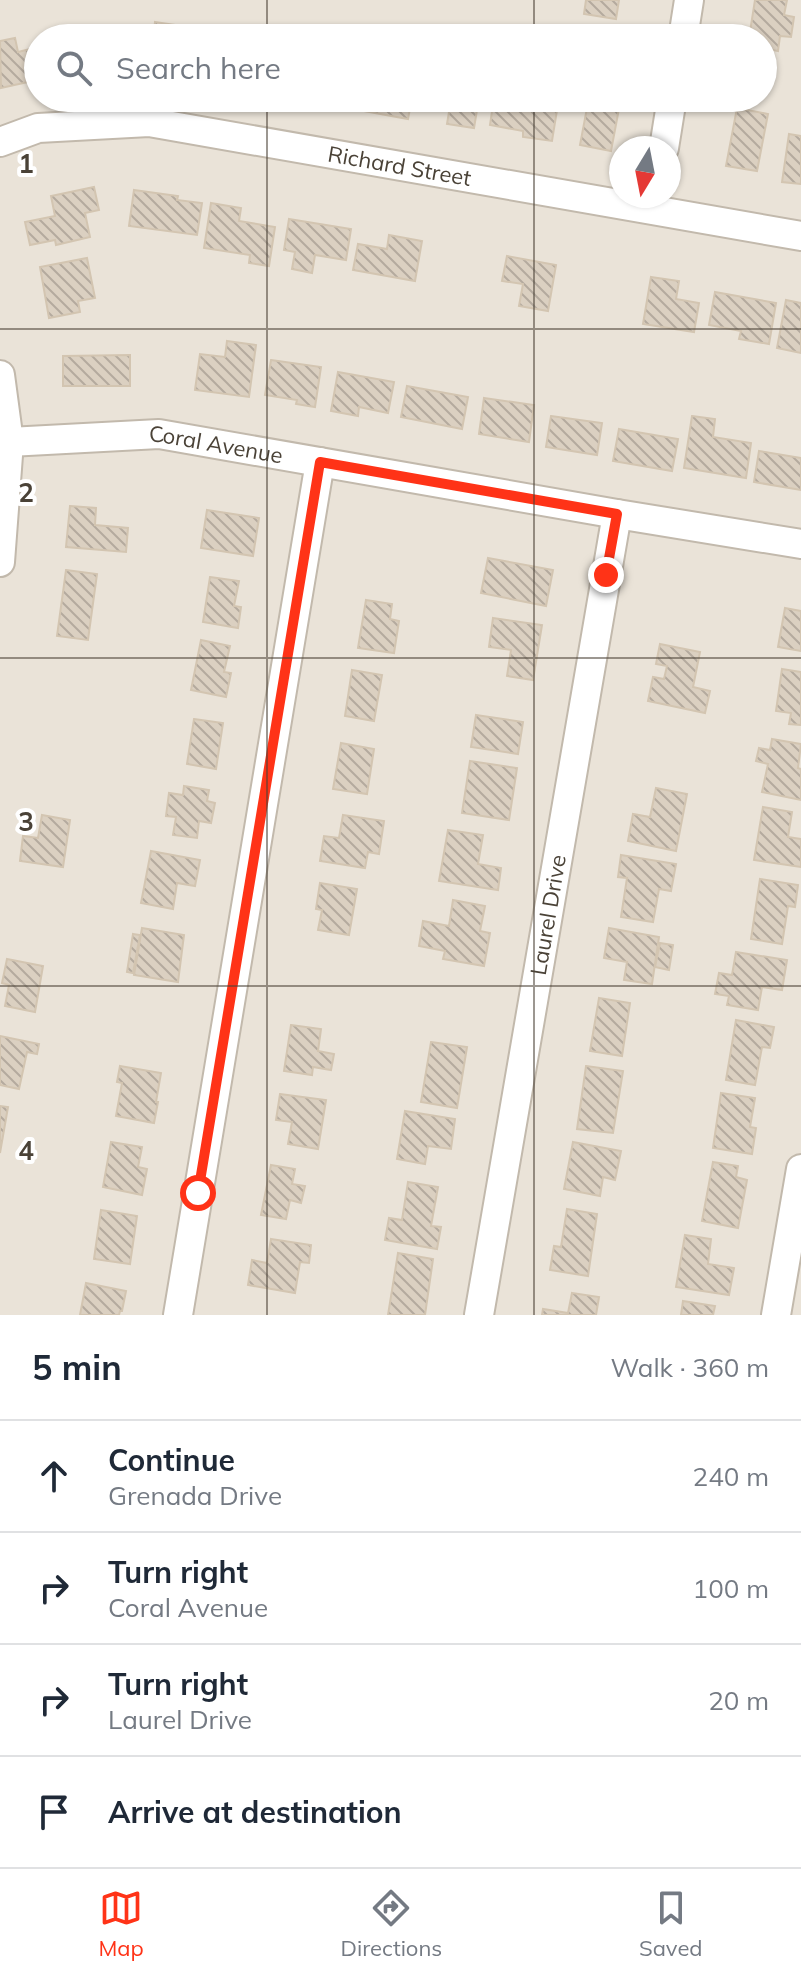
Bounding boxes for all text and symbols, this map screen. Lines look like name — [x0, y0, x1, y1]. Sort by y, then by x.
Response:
search box — [24, 24, 777, 112]
icon: search — [52, 46, 96, 90]
text: Search here — [116, 49, 281, 87]
north arrow — [609, 136, 681, 208]
street label: Richard Street — [326, 140, 474, 192]
text: 1 — [18, 147, 34, 180]
street label: Coral Avenue — [148, 420, 285, 469]
text: 2 — [18, 476, 34, 509]
route end — [588, 557, 624, 593]
text: 3 — [18, 805, 34, 838]
street label: Laurel Drive — [524, 852, 572, 977]
text: 4 — [18, 1134, 34, 1167]
route start — [180, 1175, 216, 1211]
text: 5 min — [32, 1346, 122, 1389]
text: Walk · 360 m — [610, 1351, 769, 1384]
text: Continue — [108, 1441, 235, 1479]
icon: ahead — [32, 1454, 76, 1498]
text: 240 m — [693, 1460, 769, 1493]
text: Grenada Drive — [108, 1479, 282, 1512]
text: Turn right — [108, 1553, 248, 1591]
icon: right — [32, 1566, 76, 1610]
text: 100 m — [693, 1572, 769, 1605]
text: Coral Avenue — [108, 1591, 268, 1624]
text: Turn right — [108, 1665, 248, 1703]
icon: right — [32, 1678, 76, 1722]
text: 20 m — [708, 1684, 769, 1717]
text: Laurel Drive — [108, 1703, 252, 1736]
icon: arrive — [32, 1790, 76, 1834]
text: Arrive at destination — [108, 1793, 402, 1831]
tab: Map — [98, 1886, 144, 1962]
tab: Directions — [341, 1886, 442, 1962]
tab: Saved — [639, 1886, 703, 1962]

